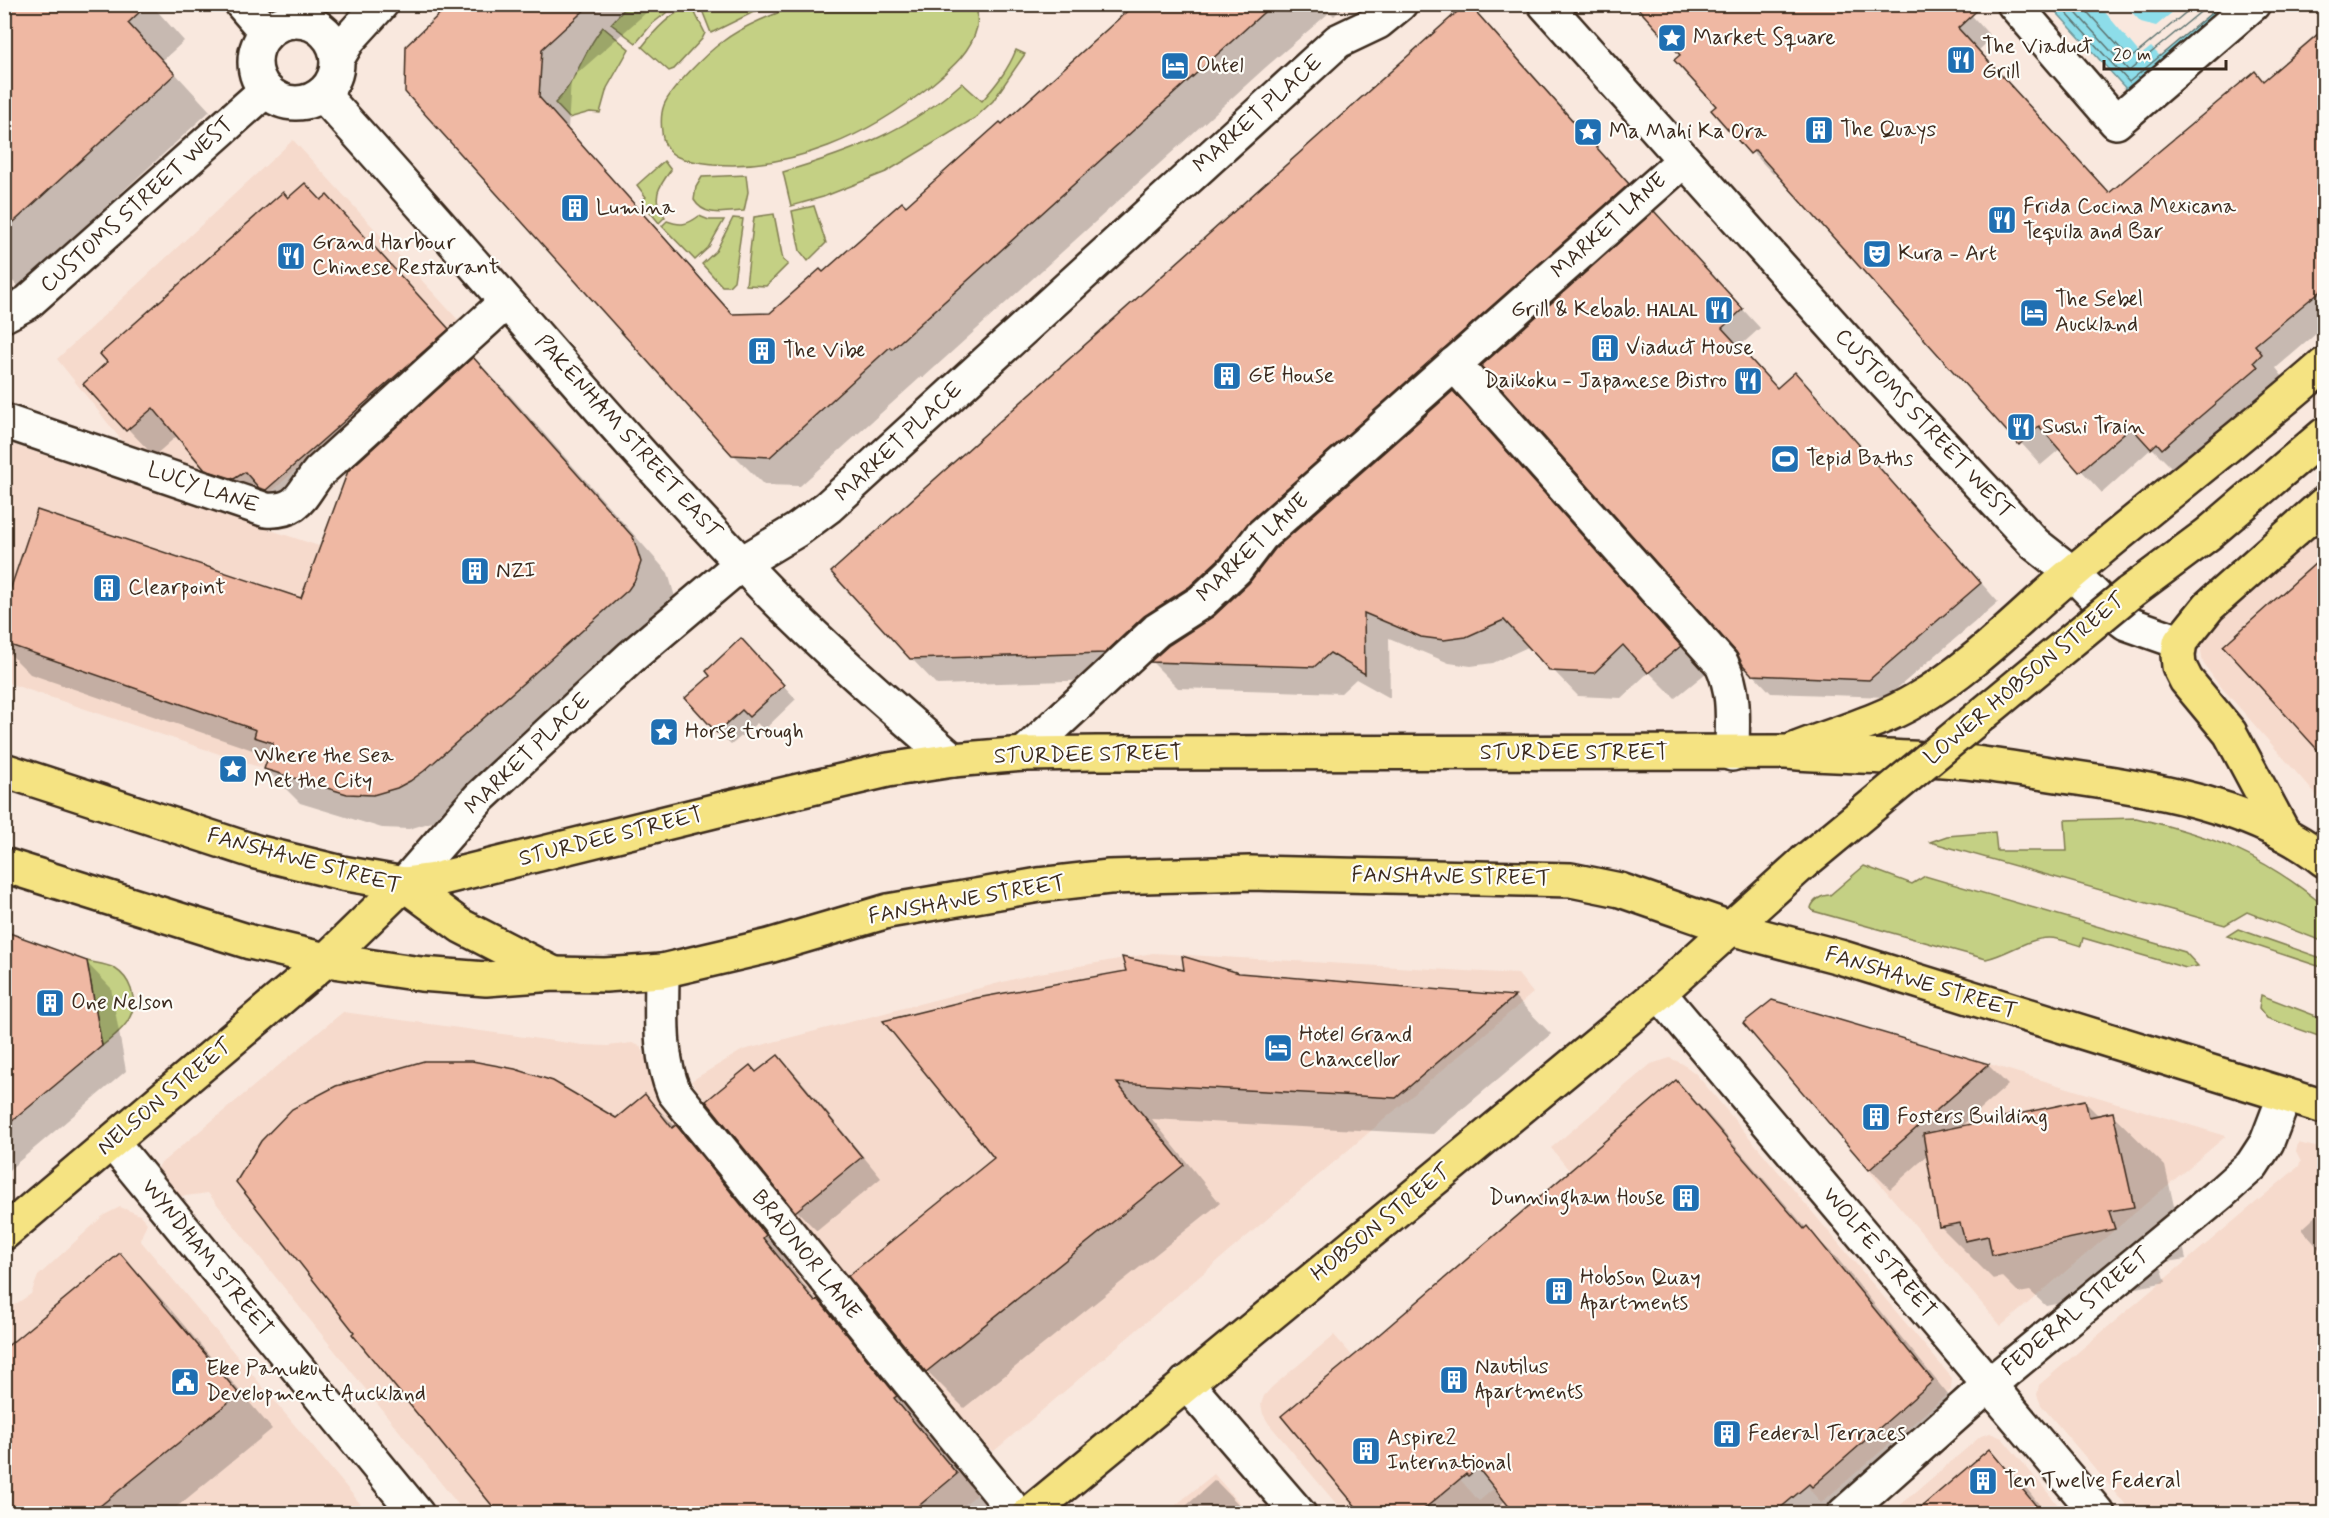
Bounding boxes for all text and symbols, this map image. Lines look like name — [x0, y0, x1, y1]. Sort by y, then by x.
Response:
place icon: Market Square — [1656, 22, 1688, 54]
place label: Market Square — [1693, 24, 1836, 52]
place label: The Viaduct Grill — [1982, 33, 2093, 86]
scale bar — [2104, 33, 2226, 71]
text: 20 m — [2113, 43, 2151, 67]
restaurant icon: The Viaduct Grill — [1945, 44, 1977, 76]
street label: MARKET PLACE — [1187, 49, 1329, 179]
hotel icon: Ohtel — [1159, 50, 1191, 82]
place label: Ohtel — [1196, 52, 1244, 80]
street label: CUSTOMS STREET WEST — [35, 111, 239, 299]
building icon: The Quays — [1803, 114, 1835, 146]
place icon: Ma Mahi Ka Ora — [1572, 116, 1604, 148]
place label: The Quays — [1840, 116, 1937, 144]
place label: Ma Mahi Ka Ora — [1609, 118, 1768, 146]
street label: MARKET LANE — [1545, 167, 1673, 285]
building icon: Lumina — [559, 192, 591, 224]
place label: Frida Cocina Mexicana Tequila and Bar — [2023, 193, 2237, 246]
place label: Lumina — [596, 194, 676, 222]
restaurant icon: Frida Cocina Mexicana Tequila and Bar — [1986, 204, 2018, 236]
place label: Grand Harbour Chinese Restaurant — [312, 229, 499, 282]
theatre icon: Kura - Art — [1861, 238, 1893, 270]
restaurant icon: Grand Harbour Chinese Restaurant — [275, 240, 307, 272]
place label: Kura - Art — [1898, 240, 1997, 268]
place label: The Sebel Auckland — [2055, 286, 2143, 339]
restaurant icon: Grill & Kebab. ʜᴀʟᴀʟ — [1703, 294, 1735, 326]
place label: Grill & Kebab. ʜᴀʟᴀʟ — [1511, 296, 1698, 324]
hotel icon: The Sebel Auckland — [2018, 297, 2050, 329]
street label: CUSTOMS STREET WEST — [1828, 323, 2020, 525]
street label: PAKENHAM STREET EAST — [529, 329, 728, 546]
building icon: Viaduct House — [1589, 332, 1621, 364]
place label: Viaduct House — [1626, 334, 1754, 362]
building icon: The Vibe — [746, 335, 778, 367]
place label: The Vibe — [783, 337, 865, 365]
building icon: GE House — [1211, 360, 1243, 392]
place label: GE House — [1248, 362, 1335, 390]
restaurant icon: Daikoku - Japanese Bistro — [1732, 365, 1764, 397]
place label: Daikoku - Japanese Bistro — [1484, 367, 1727, 395]
street label: MARKET PLACE — [829, 376, 969, 508]
restaurant icon: Sushi Train — [2005, 411, 2037, 443]
place label: Sushi Train — [2042, 413, 2145, 441]
sports icon: Tepid Baths — [1769, 443, 1801, 475]
place label: Tepid Baths — [1806, 445, 1913, 473]
street label: LUCY LANE — [144, 456, 262, 520]
street label: MARKET LANE — [1191, 487, 1315, 609]
building icon: NZI — [459, 555, 491, 587]
place label: NZI — [496, 557, 536, 585]
building icon: Clearpoint — [91, 572, 123, 604]
place label: Clearpoint — [128, 574, 226, 602]
street label: LOWER HOBSON STREET — [1919, 586, 2132, 771]
street label: MARKET PLACE — [459, 687, 597, 821]
place icon: Horse trough — [648, 716, 680, 748]
place label: Horse trough — [685, 718, 804, 747]
street label: STURDEE STREET — [994, 739, 1182, 771]
street label: STURDEE STREET — [1480, 739, 1668, 767]
place label: Where the Sea Met the City — [254, 742, 394, 795]
place icon: Where the Sea Met the City — [217, 753, 249, 785]
street label: STURDEE STREET — [516, 801, 706, 873]
street label: FANSHAWE STREET — [204, 822, 404, 900]
street label: FANSHAWE STREET — [1351, 861, 1551, 893]
street label: FANSHAWE STREET — [866, 869, 1068, 931]
street label: FANSHAWE STREET — [1822, 940, 2020, 1026]
building icon: One Nelson — [34, 987, 66, 1019]
place label: One Nelson — [71, 989, 174, 1017]
place label: Hotel Grand Chancellor — [1299, 1021, 1412, 1074]
street label: NELSON STREET — [92, 1032, 239, 1162]
hotel icon: Hotel Grand Chancellor — [1262, 1032, 1294, 1064]
building icon: Fosters Building — [1860, 1101, 1892, 1133]
place label: Fosters Building — [1897, 1103, 2048, 1132]
street label: HOBSON STREET — [1305, 1157, 1457, 1288]
street label: WYNDHAM STREET — [135, 1173, 279, 1343]
building icon: Dunningham House — [1670, 1182, 1702, 1214]
street label: WOLFE STREET — [1816, 1182, 1942, 1324]
street label: BRADNOR LANE — [745, 1184, 867, 1326]
place label: Dunningham House — [1489, 1184, 1665, 1215]
street label: FEDERAL STREET — [1996, 1241, 2157, 1382]
place label: Hobson Quay Apartments — [1580, 1264, 1701, 1319]
building icon: Hobson Quay Apartments — [1543, 1275, 1575, 1307]
place label: Nautilus Apartments — [1475, 1353, 1583, 1408]
place label: Eke Panuku Development Auckland — [206, 1355, 426, 1408]
building icon: Nautilus Apartments — [1438, 1364, 1470, 1396]
public building icon: Eke Panuku Development Auckland — [169, 1366, 201, 1398]
building icon: Federal Terraces — [1711, 1418, 1743, 1450]
place label: Federal Terraces — [1748, 1420, 1906, 1448]
place label: Aspire2 International — [1387, 1424, 1512, 1477]
building icon: Aspire2 International — [1350, 1435, 1382, 1467]
building icon: Ten Twelve Federal — [1967, 1465, 1999, 1497]
place label: Ten Twelve Federal — [2004, 1467, 2181, 1495]

